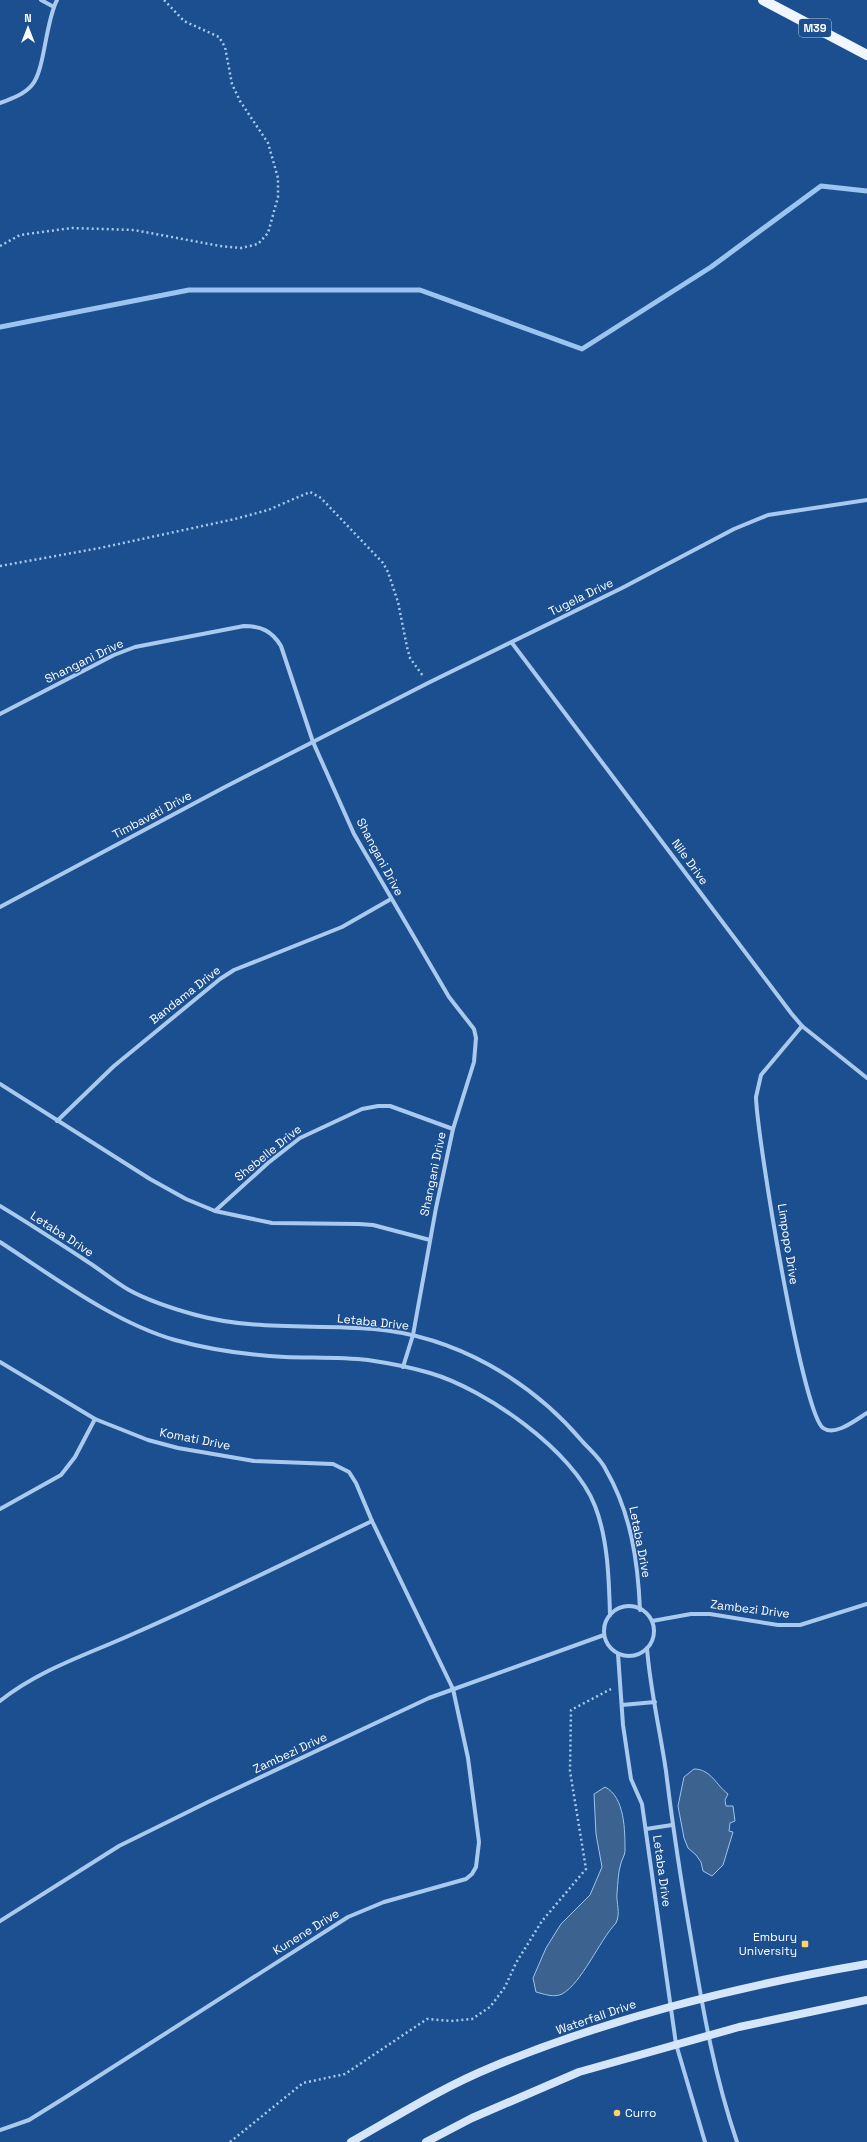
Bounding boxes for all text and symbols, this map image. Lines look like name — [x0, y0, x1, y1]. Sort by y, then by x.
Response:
north arrow — [8, 8, 48, 48]
text: N — [24, 11, 32, 25]
road number: M39 — [799, 19, 831, 37]
street label: Tugela Drive — [546, 574, 616, 620]
street label: Shangani Drive — [42, 635, 126, 687]
street label: Timbavati Drive — [110, 787, 194, 843]
street label: Shangani Drive — [353, 815, 407, 899]
street label: Nile Drive — [668, 836, 712, 888]
street label: Bandama Drive — [146, 962, 224, 1028]
street label: Shebelle Drive — [231, 1121, 305, 1185]
street label: Shangani Drive — [416, 1130, 450, 1218]
street label: Limpopo Drive — [774, 1202, 802, 1286]
street label: Letaba Drive — [27, 1208, 97, 1260]
street label: Letaba Drive — [336, 1310, 410, 1334]
street label: Komati Drive — [158, 1424, 232, 1454]
street label: Letaba Drive — [625, 1505, 655, 1579]
street label: Zambezi Drive — [709, 1596, 791, 1622]
street label: Zambezi Drive — [250, 1729, 330, 1777]
street label: Letaba Drive — [649, 1834, 675, 1908]
street label: Kunene Drive — [270, 1905, 342, 1959]
place label: Embury University — [739, 1929, 797, 1959]
marker: Embury University — [800, 1939, 810, 1949]
street label: Waterfall Drive — [554, 1996, 638, 2038]
place label: Curro — [625, 2105, 656, 2121]
marker: Curro — [612, 2108, 622, 2118]

